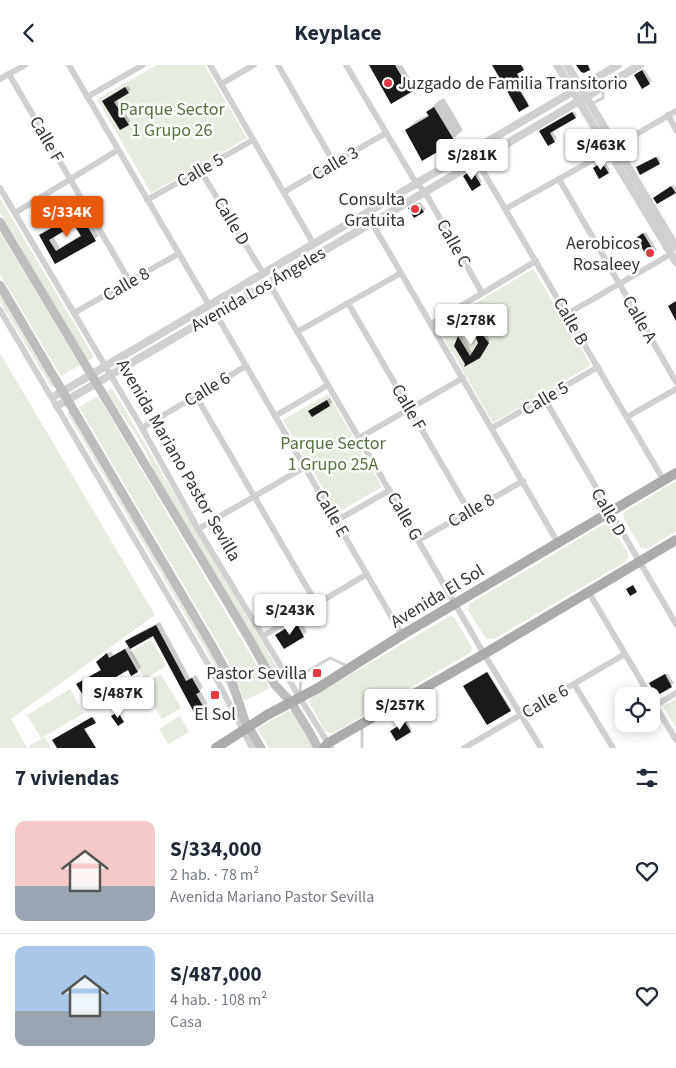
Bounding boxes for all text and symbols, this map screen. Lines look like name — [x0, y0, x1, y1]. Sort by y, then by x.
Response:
text: Keyplace — [294, 17, 382, 49]
icon: back — [15, 19, 43, 47]
icon: share — [633, 19, 661, 47]
place label: Juzgado de Familia Transitorio — [398, 71, 628, 96]
marker: Juzgado de Familia Transitorio — [382, 77, 394, 89]
park label: Parque Sector 1 Grupo 26 — [119, 97, 225, 143]
street label: Calle F — [23, 111, 70, 167]
pin: S/463K — [560, 129, 642, 171]
text: S/463K — [576, 134, 626, 156]
pin: S/281K — [431, 139, 513, 181]
street label: Calle 3 — [307, 140, 363, 187]
text: S/281K — [447, 144, 497, 166]
street label: Calle 5 — [172, 147, 228, 194]
place label: Consulta Gratuita — [338, 187, 405, 233]
street label: Calle D — [207, 192, 256, 250]
pin: S/334K — [26, 195, 108, 238]
text: S/334K — [42, 201, 92, 223]
marker: Consulta Gratuita — [409, 203, 421, 215]
street label: Calle C — [430, 215, 477, 272]
place label: Aerobicos Rosaleey — [566, 231, 641, 277]
street label: Avenida Los Ángeles — [186, 241, 330, 338]
marker: Aerobicos Rosaleey — [644, 247, 656, 259]
street label: Calle 8 — [98, 261, 154, 308]
street label: Calle A — [616, 291, 663, 348]
street label: Calle B — [547, 293, 594, 350]
pin: S/278K — [430, 303, 512, 346]
text: S/278K — [446, 309, 496, 331]
street label: Avenida Mariano Pastor Sevilla — [110, 354, 247, 566]
street label: Calle 6 — [179, 366, 235, 413]
street label: Calle 5 — [517, 375, 573, 422]
street label: Calle F — [385, 379, 432, 435]
park label: Parque Sector 1 Grupo 25A — [280, 431, 386, 477]
street label: Calle D — [585, 483, 632, 541]
street label: Calle E — [308, 485, 355, 541]
street label: Calle G — [381, 487, 428, 545]
street label: Calle 8 — [443, 487, 499, 534]
street label: Avenida El Sol — [386, 559, 489, 634]
pin: S/243K — [249, 593, 331, 636]
text: S/243K — [265, 599, 315, 621]
place label: Pastor Sevilla — [206, 661, 307, 686]
marker: Pastor Sevilla — [311, 667, 323, 679]
pin: S/487K — [77, 677, 159, 719]
street label: Calle 6 — [517, 678, 573, 725]
text: S/487K — [93, 682, 143, 704]
map controls — [615, 687, 660, 732]
button: locate — [615, 687, 660, 732]
marker: El Sol — [209, 689, 221, 701]
pin: S/257K — [359, 689, 441, 731]
text: S/257K — [375, 694, 425, 716]
place label: El Sol — [194, 702, 236, 727]
text: 7 viviendas — [15, 763, 119, 793]
icon: filters — [633, 764, 661, 792]
text: S/334,000 — [170, 834, 262, 864]
icon: home — [55, 841, 115, 901]
icon: heart — [633, 857, 661, 885]
text: 2 hab. · 78 m² — [170, 864, 259, 886]
text: Avenida Mariano Pastor Sevilla — [170, 886, 374, 908]
text: S/487,000 — [170, 959, 262, 989]
icon: home — [55, 966, 115, 1026]
icon: heart — [633, 982, 661, 1010]
text: 4 hab. · 108 m² — [170, 989, 267, 1011]
text: Casa — [170, 1011, 202, 1033]

